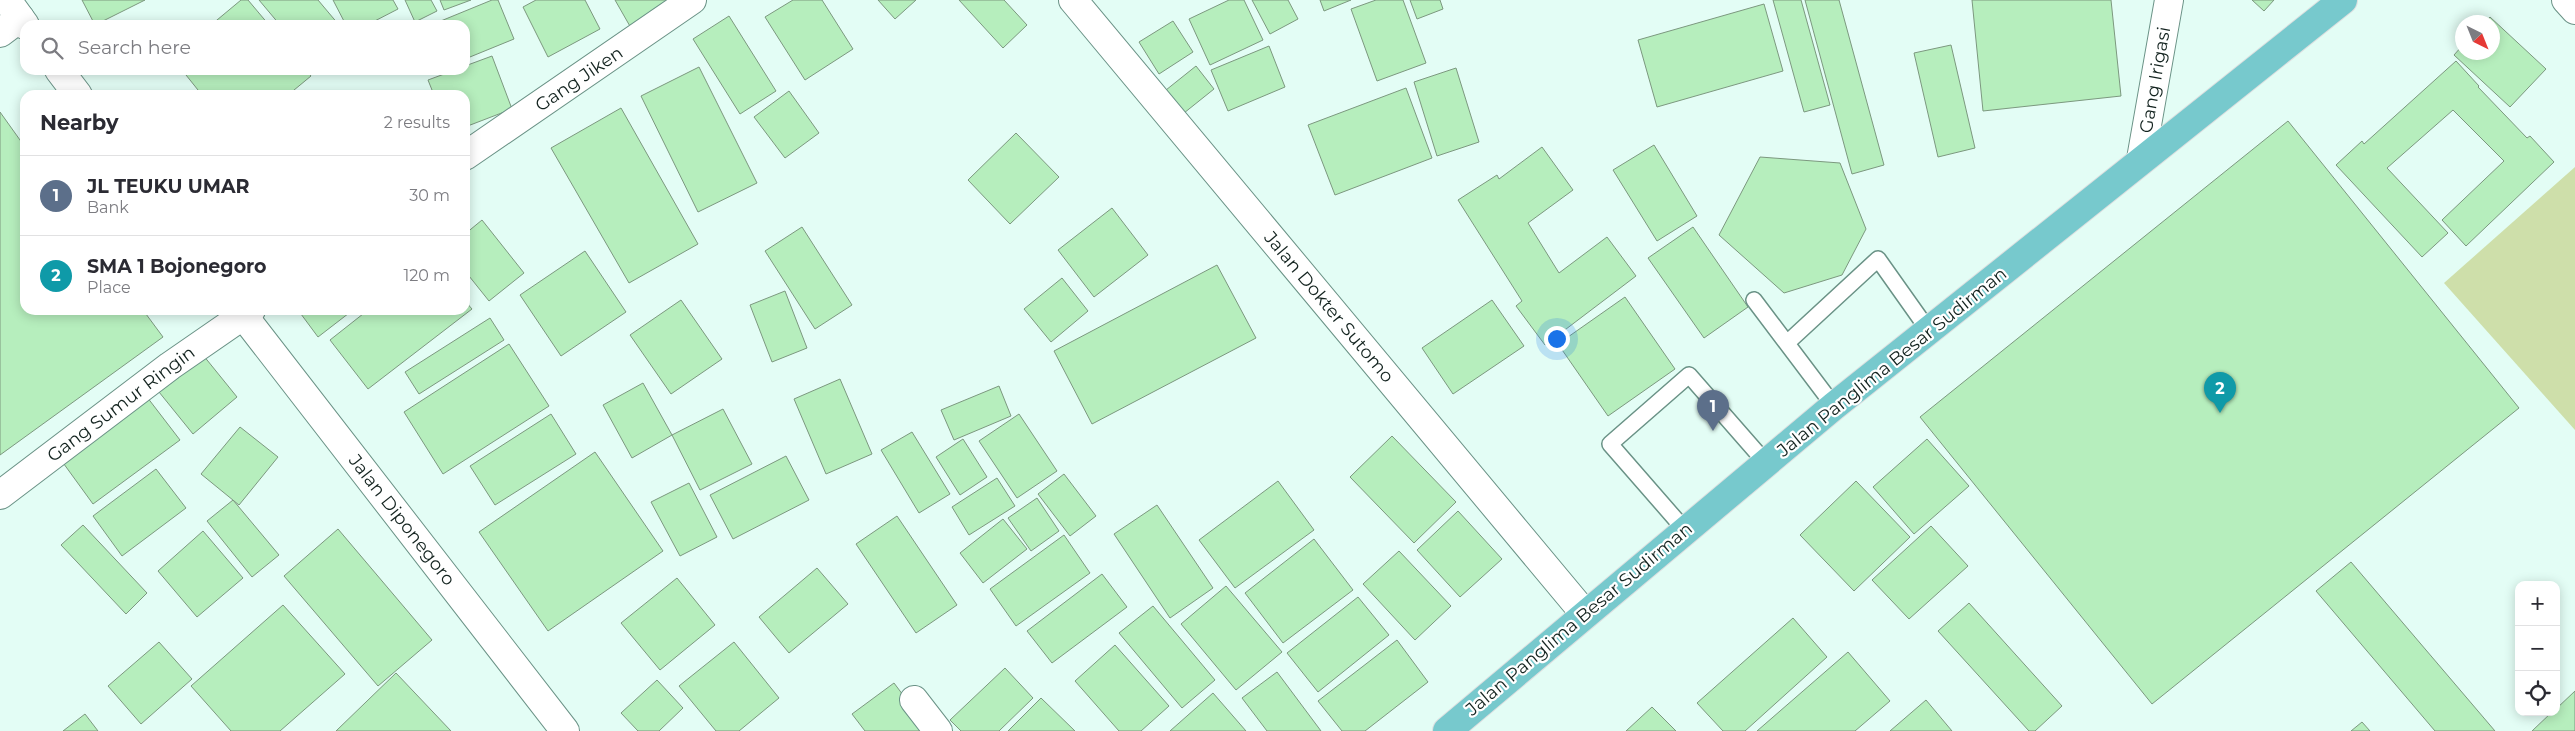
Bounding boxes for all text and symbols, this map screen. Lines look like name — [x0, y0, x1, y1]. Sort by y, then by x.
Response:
north arrow — [2455, 15, 2500, 60]
search box — [20, 20, 470, 75]
street label: Gang Irigasi — [2135, 25, 2175, 135]
icon: search — [38, 34, 66, 62]
text: Search here — [78, 36, 191, 59]
street label: Gang Jiken — [531, 42, 627, 116]
text: Nearby — [40, 110, 119, 135]
text: 2 results — [384, 113, 450, 132]
text: JL TEUKU UMAR — [87, 175, 249, 198]
text: 1 — [53, 186, 59, 205]
text: 30 m — [409, 186, 450, 205]
text: Bank — [87, 198, 129, 217]
street label: Jalan Dokter Sutomo — [1259, 226, 1399, 387]
text: SMA 1 Bojonegoro — [87, 255, 267, 278]
street label: Jalan Panglima Besar Sudirman — [1772, 263, 2011, 462]
text: 2 — [51, 266, 61, 285]
text: 120 m — [403, 266, 450, 285]
text: Place — [87, 278, 131, 297]
your location — [1544, 326, 1570, 352]
street label: Gang Sumur Ringin — [43, 341, 199, 467]
pin: 2 — [2204, 372, 2236, 413]
pin: 1 — [1697, 390, 1729, 431]
street label: Jalan Diponegoro — [343, 449, 460, 590]
street label: Jalan Panglima Besar Sudirman — [1461, 518, 1697, 721]
map controls — [2515, 581, 2560, 716]
button: + — [2515, 581, 2560, 626]
button: − — [2515, 626, 2560, 671]
button: locate — [2515, 671, 2560, 716]

